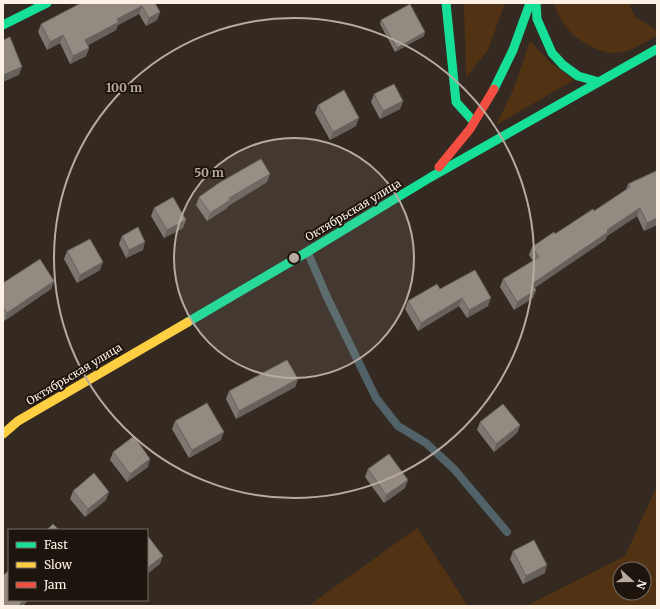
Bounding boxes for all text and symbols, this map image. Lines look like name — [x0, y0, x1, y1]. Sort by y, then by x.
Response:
text: 100 m — [106, 80, 142, 95]
text: 50 m — [194, 165, 224, 180]
street label: Октябрьская улица — [303, 176, 403, 244]
centre of rings — [287, 251, 301, 265]
street label: Октябрьская улица — [24, 340, 124, 408]
legend — [8, 529, 148, 601]
text: Fast — [44, 537, 68, 552]
text: Slow — [44, 557, 73, 572]
north arrow — [612, 561, 652, 601]
text: Jam — [43, 577, 67, 592]
text: N — [633, 578, 649, 591]

